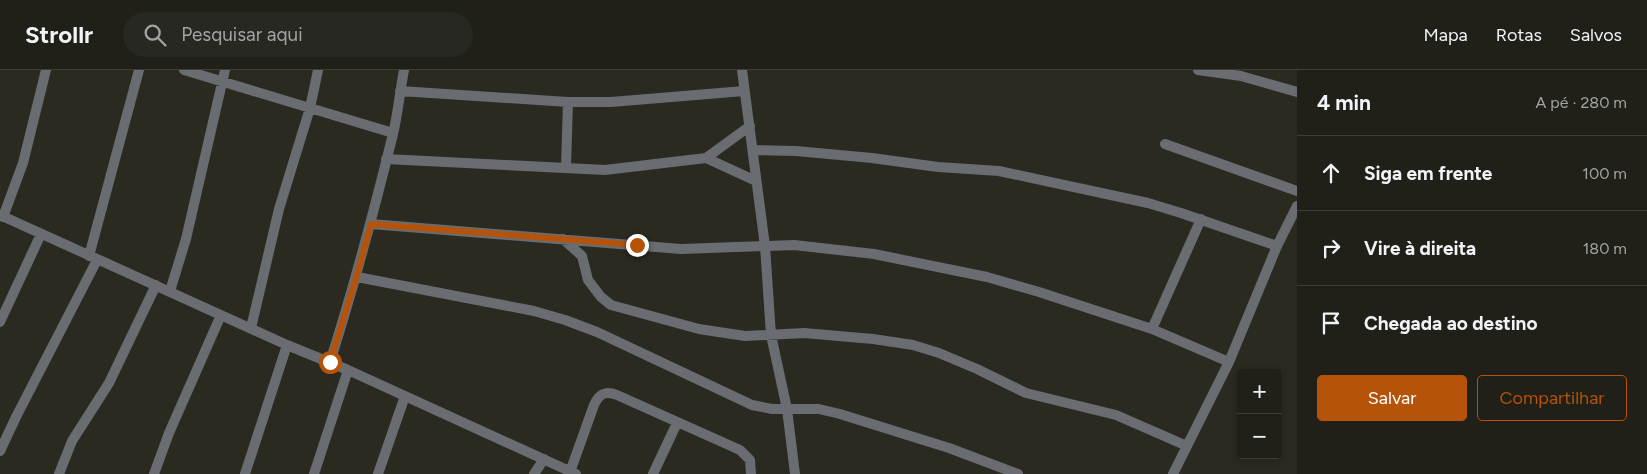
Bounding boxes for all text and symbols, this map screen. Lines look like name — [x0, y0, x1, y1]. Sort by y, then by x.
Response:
search box — [123, 12, 473, 57]
text: Strollr — [25, 20, 93, 49]
icon: search — [141, 21, 169, 49]
text: Pesquisar aqui — [181, 23, 303, 46]
text: Mapa — [1424, 24, 1468, 46]
text: Rotas — [1496, 24, 1542, 46]
text: Salvos — [1570, 24, 1622, 46]
text: 4 min — [1317, 90, 1371, 115]
text: A pé · 280 m — [1535, 93, 1627, 112]
icon: ahead — [1317, 159, 1345, 187]
text: Siga em frente — [1364, 162, 1492, 185]
text: 100 m — [1582, 164, 1627, 183]
route end — [626, 234, 649, 257]
icon: right — [1317, 234, 1345, 262]
text: Vire à direita — [1364, 237, 1476, 260]
text: 180 m — [1583, 239, 1627, 258]
icon: arrive — [1317, 309, 1345, 337]
text: Chegada ao destino — [1364, 312, 1537, 335]
route start — [319, 351, 342, 374]
map controls — [1237, 369, 1282, 459]
button: + — [1237, 369, 1282, 414]
button: Salvar — [1317, 375, 1467, 421]
button: Compartilhar — [1477, 375, 1627, 421]
button: − — [1237, 414, 1282, 459]

